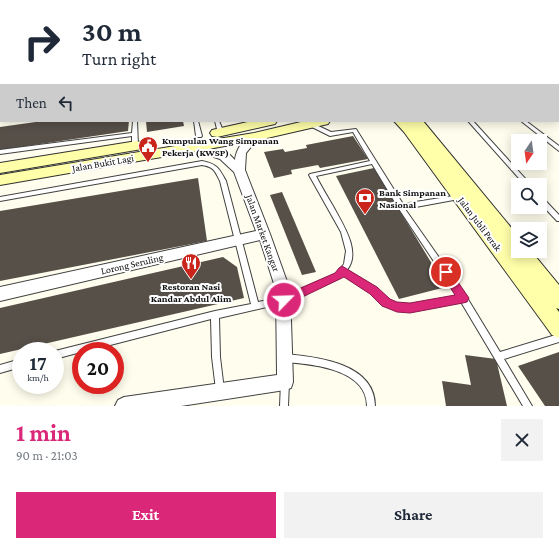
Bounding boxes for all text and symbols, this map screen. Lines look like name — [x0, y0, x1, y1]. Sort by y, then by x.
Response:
icon: right — [16, 16, 68, 68]
text: 30 m — [82, 16, 142, 47]
text: Turn right — [82, 49, 156, 69]
icon: left — [55, 92, 77, 114]
text: Then — [16, 95, 47, 111]
north arrow — [511, 134, 547, 170]
map controls — [511, 134, 547, 258]
public building icon: Kumpulan Wang Simpanan Pekerja (KWSP) — [137, 135, 159, 163]
place label: Kumpulan Wang Simpanan Pekerja (KWSP) — [162, 135, 279, 159]
street label: Jalan Bukit Lagi — [70, 152, 135, 174]
button: search — [511, 178, 547, 214]
bank icon: Bank Simpanan Nasional — [354, 187, 376, 215]
place label: Bank Simpanan Nasional — [379, 187, 446, 210]
street label: Jalan Market Kangar — [244, 192, 282, 274]
street label: Jalan Jubli Perak — [456, 194, 504, 253]
button: layers — [511, 222, 547, 258]
street label: Lorong Seruling — [100, 251, 164, 277]
restaurant icon: Restoran Nasi Kandar Abdul Alim — [180, 252, 202, 280]
pin — [429, 255, 463, 289]
icon: arrive — [435, 261, 457, 283]
position arrow — [263, 279, 305, 321]
place label: Restoran Nasi Kandar Abdul Alim — [151, 281, 232, 304]
speed limit sign: 20 — [72, 342, 124, 394]
text: 17 — [29, 352, 47, 374]
text: km/h — [27, 372, 49, 383]
text: 1 min — [16, 419, 71, 446]
button: close — [501, 419, 543, 461]
text: 90 m · 21:03 — [16, 448, 78, 463]
button: Exit — [16, 492, 276, 538]
button: Share — [284, 492, 543, 538]

